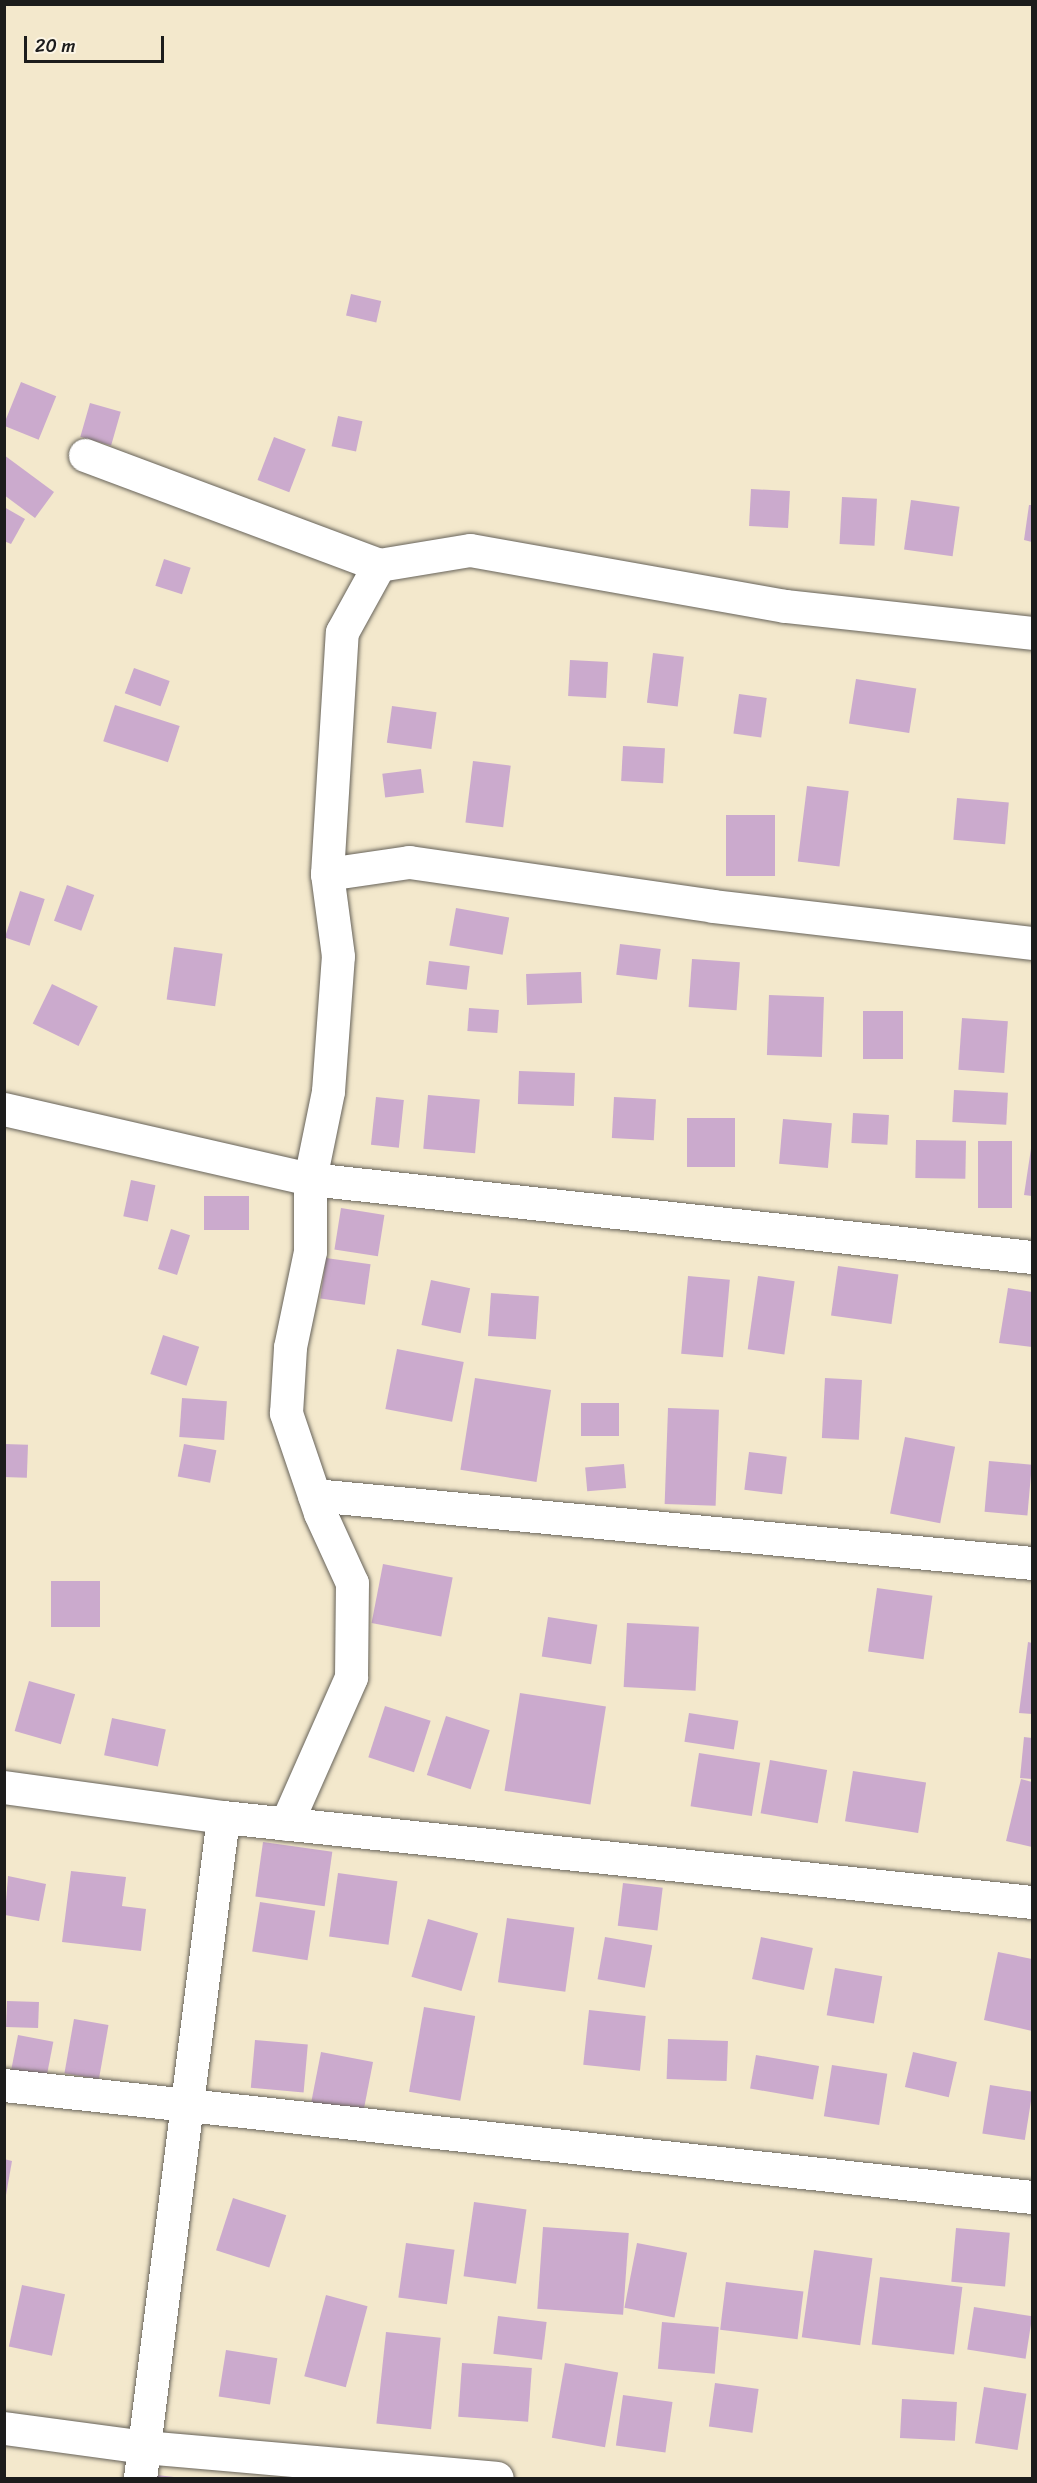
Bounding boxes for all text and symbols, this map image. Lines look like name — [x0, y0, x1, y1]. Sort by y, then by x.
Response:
scale bar — [27, 24, 166, 62]
text: 20 m — [35, 30, 75, 62]

